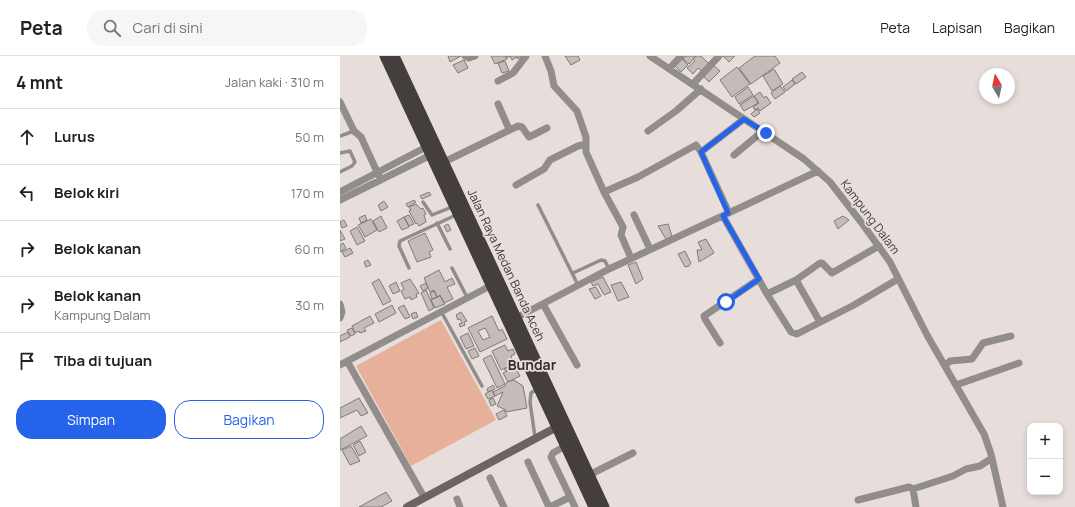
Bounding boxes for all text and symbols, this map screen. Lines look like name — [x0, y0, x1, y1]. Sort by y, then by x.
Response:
search box — [87, 10, 367, 46]
text: Peta — [20, 15, 63, 41]
icon: search — [101, 17, 123, 39]
text: Cari di sini — [133, 17, 203, 38]
text: Peta — [880, 18, 910, 37]
text: Lapisan — [932, 18, 982, 37]
text: Bagikan — [1004, 18, 1055, 37]
north arrow — [979, 68, 1015, 104]
text: 4 mnt — [16, 71, 63, 94]
text: Jalan kaki · 310 m — [225, 73, 324, 91]
route end — [757, 124, 775, 142]
icon: ahead — [16, 126, 38, 148]
text: Lurus — [54, 126, 95, 147]
text: 50 m — [295, 128, 324, 146]
street label: Kampung Dalam — [837, 176, 904, 257]
icon: left — [16, 182, 38, 204]
text: Belok kiri — [54, 182, 120, 203]
text: 170 m — [291, 184, 324, 202]
street label: Jalan Raya Medan Banda Aceh — [464, 186, 549, 344]
icon: right — [16, 238, 38, 260]
text: Belok kanan — [54, 238, 141, 259]
text: 60 m — [294, 240, 324, 258]
text: Belok kanan — [54, 285, 141, 306]
route start — [717, 293, 735, 311]
icon: right — [16, 294, 38, 316]
text: 30 m — [295, 296, 324, 314]
text: Kampung Dalam — [54, 306, 151, 324]
icon: arrive — [16, 350, 38, 372]
text: Tiba di tujuan — [54, 350, 152, 371]
district label: Bundar — [508, 355, 557, 374]
button: Simpan — [16, 400, 166, 439]
button: Bagikan — [174, 400, 324, 439]
map controls — [1027, 423, 1063, 495]
button: + — [1027, 423, 1063, 459]
button: − — [1027, 459, 1063, 495]

